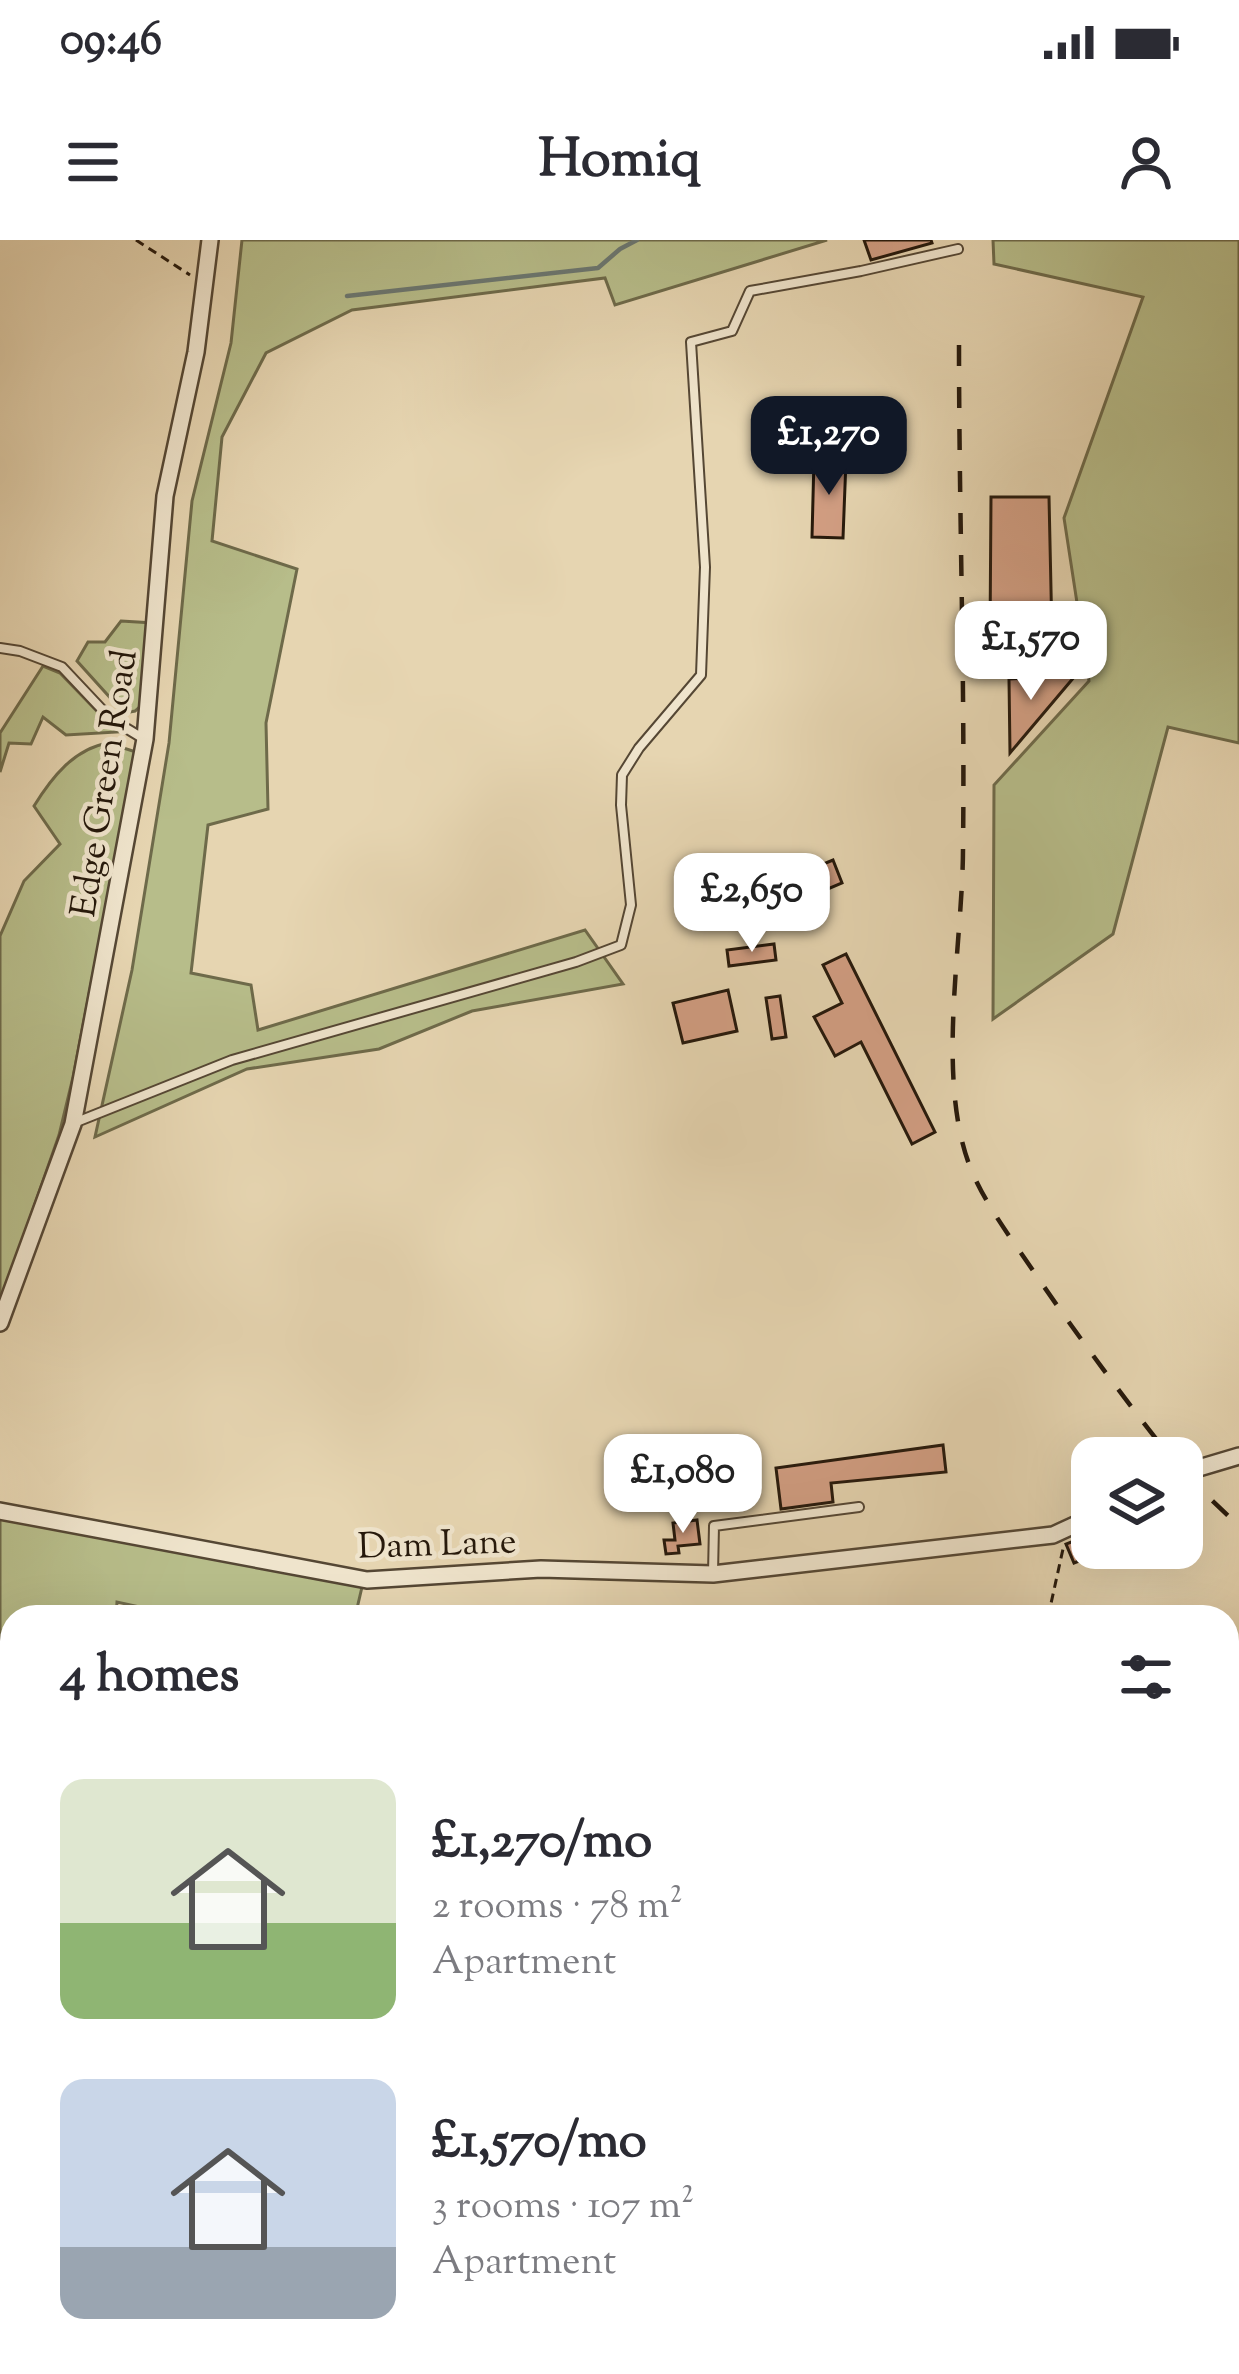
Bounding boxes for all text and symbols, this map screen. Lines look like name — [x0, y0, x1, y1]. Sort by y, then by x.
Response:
text: 09:46 — [60, 10, 162, 75]
text: Homiq — [538, 123, 701, 201]
icon: menu — [60, 129, 126, 195]
icon: person — [1113, 129, 1179, 195]
pin: £1,270 — [731, 396, 927, 498]
text: £1,270 — [778, 407, 880, 463]
pin: £1,570 — [933, 601, 1129, 703]
text: £1,570 — [982, 612, 1080, 668]
street label: Edge Green Road — [59, 646, 153, 921]
pin: £2,650 — [654, 853, 850, 955]
text: £2,650 — [701, 864, 803, 920]
pin: £1,080 — [585, 1434, 781, 1536]
map controls — [1071, 1437, 1203, 1569]
button: layers — [1071, 1437, 1203, 1569]
text: £1,080 — [631, 1445, 735, 1501]
street label: Dam Lane — [357, 1517, 517, 1575]
text: 4 homes — [60, 1641, 239, 1714]
icon: filters — [1113, 1644, 1179, 1710]
text: £1,270/mo — [432, 1807, 652, 1880]
icon: home — [156, 1827, 300, 1971]
text: 2 rooms · 78 m² — [432, 1880, 683, 1936]
text: Apartment — [432, 1936, 616, 1992]
text: £1,570/mo — [432, 2107, 647, 2180]
icon: home — [156, 2127, 300, 2271]
text: 3 rooms · 107 m² — [432, 2180, 694, 2236]
text: Apartment — [432, 2236, 616, 2292]

